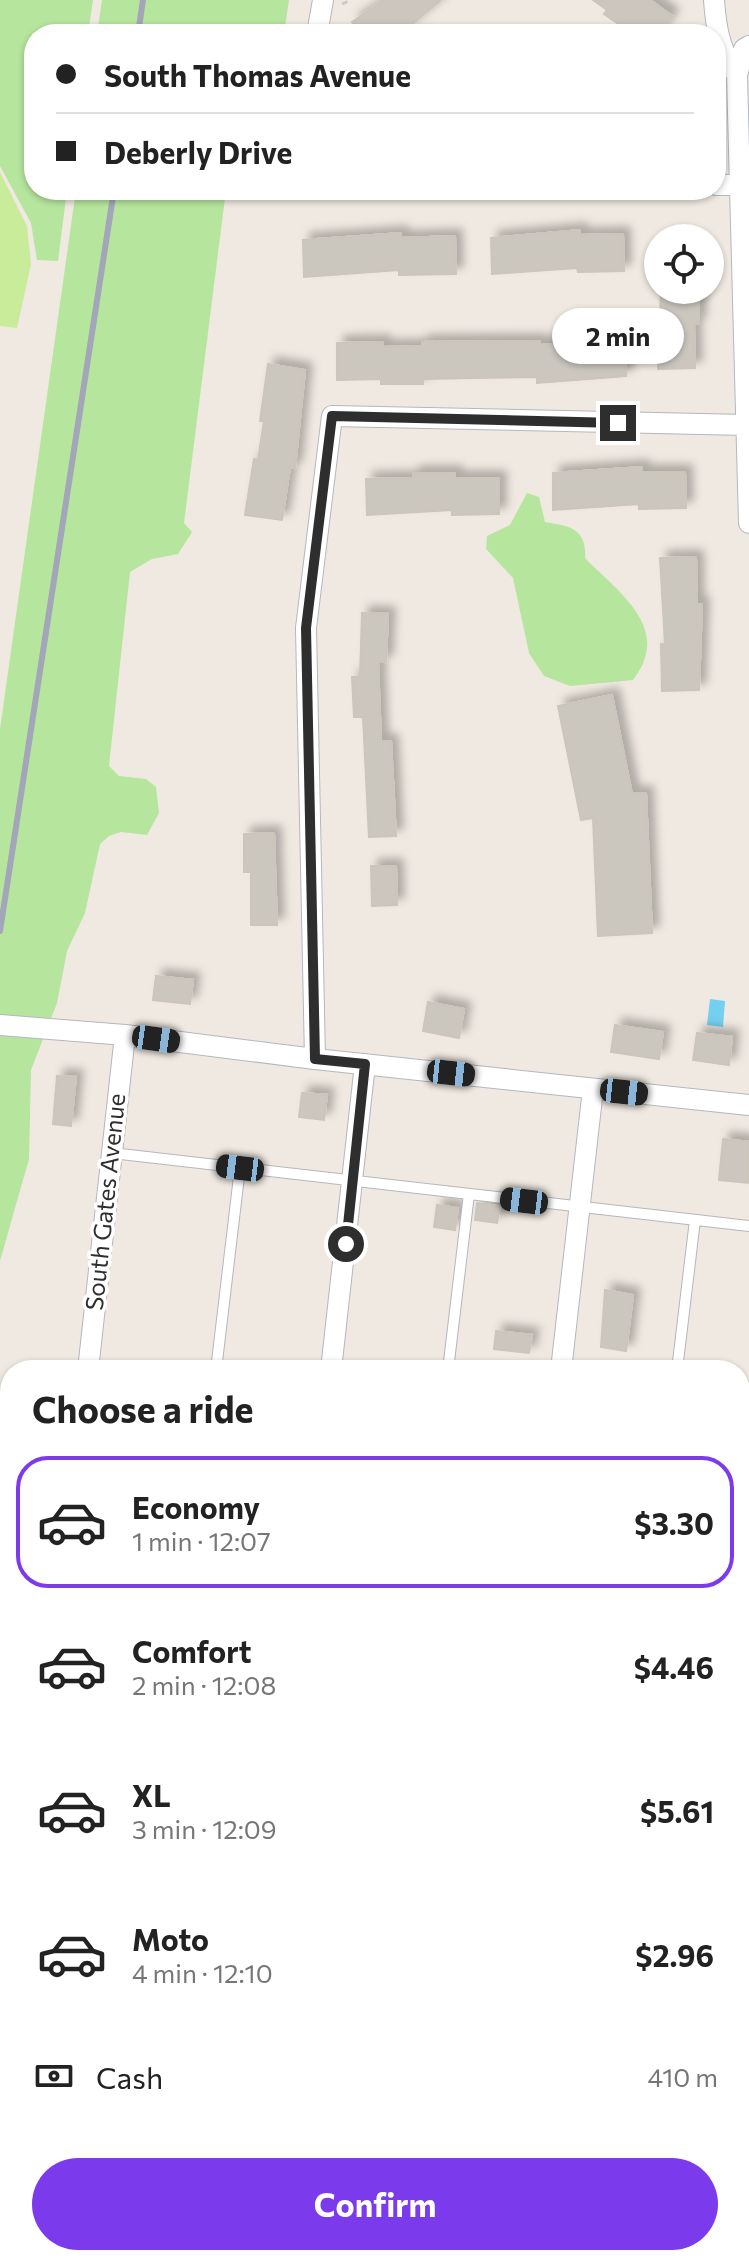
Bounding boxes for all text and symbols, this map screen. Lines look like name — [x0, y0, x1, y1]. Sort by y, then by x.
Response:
text: South Thomas Avenue — [104, 56, 411, 93]
text: Deberly Drive — [104, 133, 292, 170]
map controls — [644, 224, 724, 304]
button: locate — [644, 224, 724, 304]
callout: 2 min — [552, 307, 684, 363]
text: 2 min — [586, 320, 650, 351]
route end — [600, 405, 636, 441]
car — [131, 1024, 181, 1054]
car — [426, 1059, 476, 1087]
car — [599, 1078, 649, 1106]
street label: South Gates Avenue — [79, 1092, 130, 1312]
car — [215, 1153, 265, 1183]
car — [499, 1186, 549, 1216]
route start — [328, 1226, 364, 1262]
text: Choose a ride — [32, 1386, 253, 1430]
icon: car — [36, 1486, 108, 1558]
text: Economy — [132, 1488, 260, 1525]
text: $3.30 — [634, 1504, 714, 1541]
text: 1 min · 12:07 — [132, 1525, 271, 1556]
icon: car — [36, 1630, 108, 1702]
text: Comfort — [132, 1632, 251, 1669]
text: $4.46 — [634, 1648, 714, 1685]
text: 2 min · 12:08 — [132, 1669, 276, 1700]
icon: car — [36, 1774, 108, 1846]
text: XL — [132, 1776, 171, 1813]
text: $5.61 — [640, 1792, 714, 1829]
text: 3 min · 12:09 — [132, 1813, 277, 1844]
icon: car — [36, 1918, 108, 1990]
text: Moto — [132, 1920, 209, 1957]
text: $2.96 — [635, 1936, 714, 1973]
text: 4 min · 12:10 — [132, 1957, 273, 1988]
icon: cash — [32, 2054, 76, 2098]
text: Cash — [96, 2058, 163, 2095]
text: 410 m — [647, 2061, 718, 2092]
button: Confirm — [32, 2158, 718, 2250]

